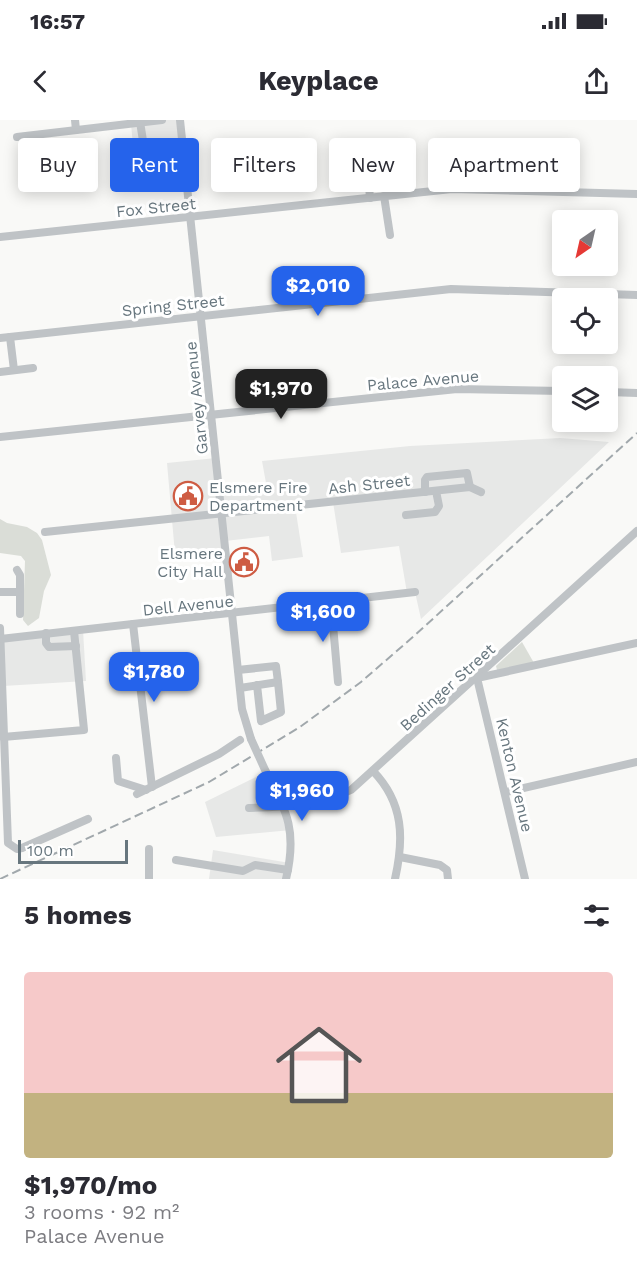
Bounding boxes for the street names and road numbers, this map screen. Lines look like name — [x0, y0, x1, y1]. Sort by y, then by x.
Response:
street label: Fox Street — [115, 194, 197, 221]
street label: Spring Street — [121, 291, 226, 320]
street label: Garvey Avenue — [181, 340, 212, 455]
street label: Palace Avenue — [366, 366, 480, 395]
street label: Ash Street — [327, 471, 411, 498]
street label: Dell Avenue — [142, 591, 235, 620]
street label: Bedinger Street — [396, 640, 499, 735]
street label: Kenton Avenue — [492, 716, 537, 834]

